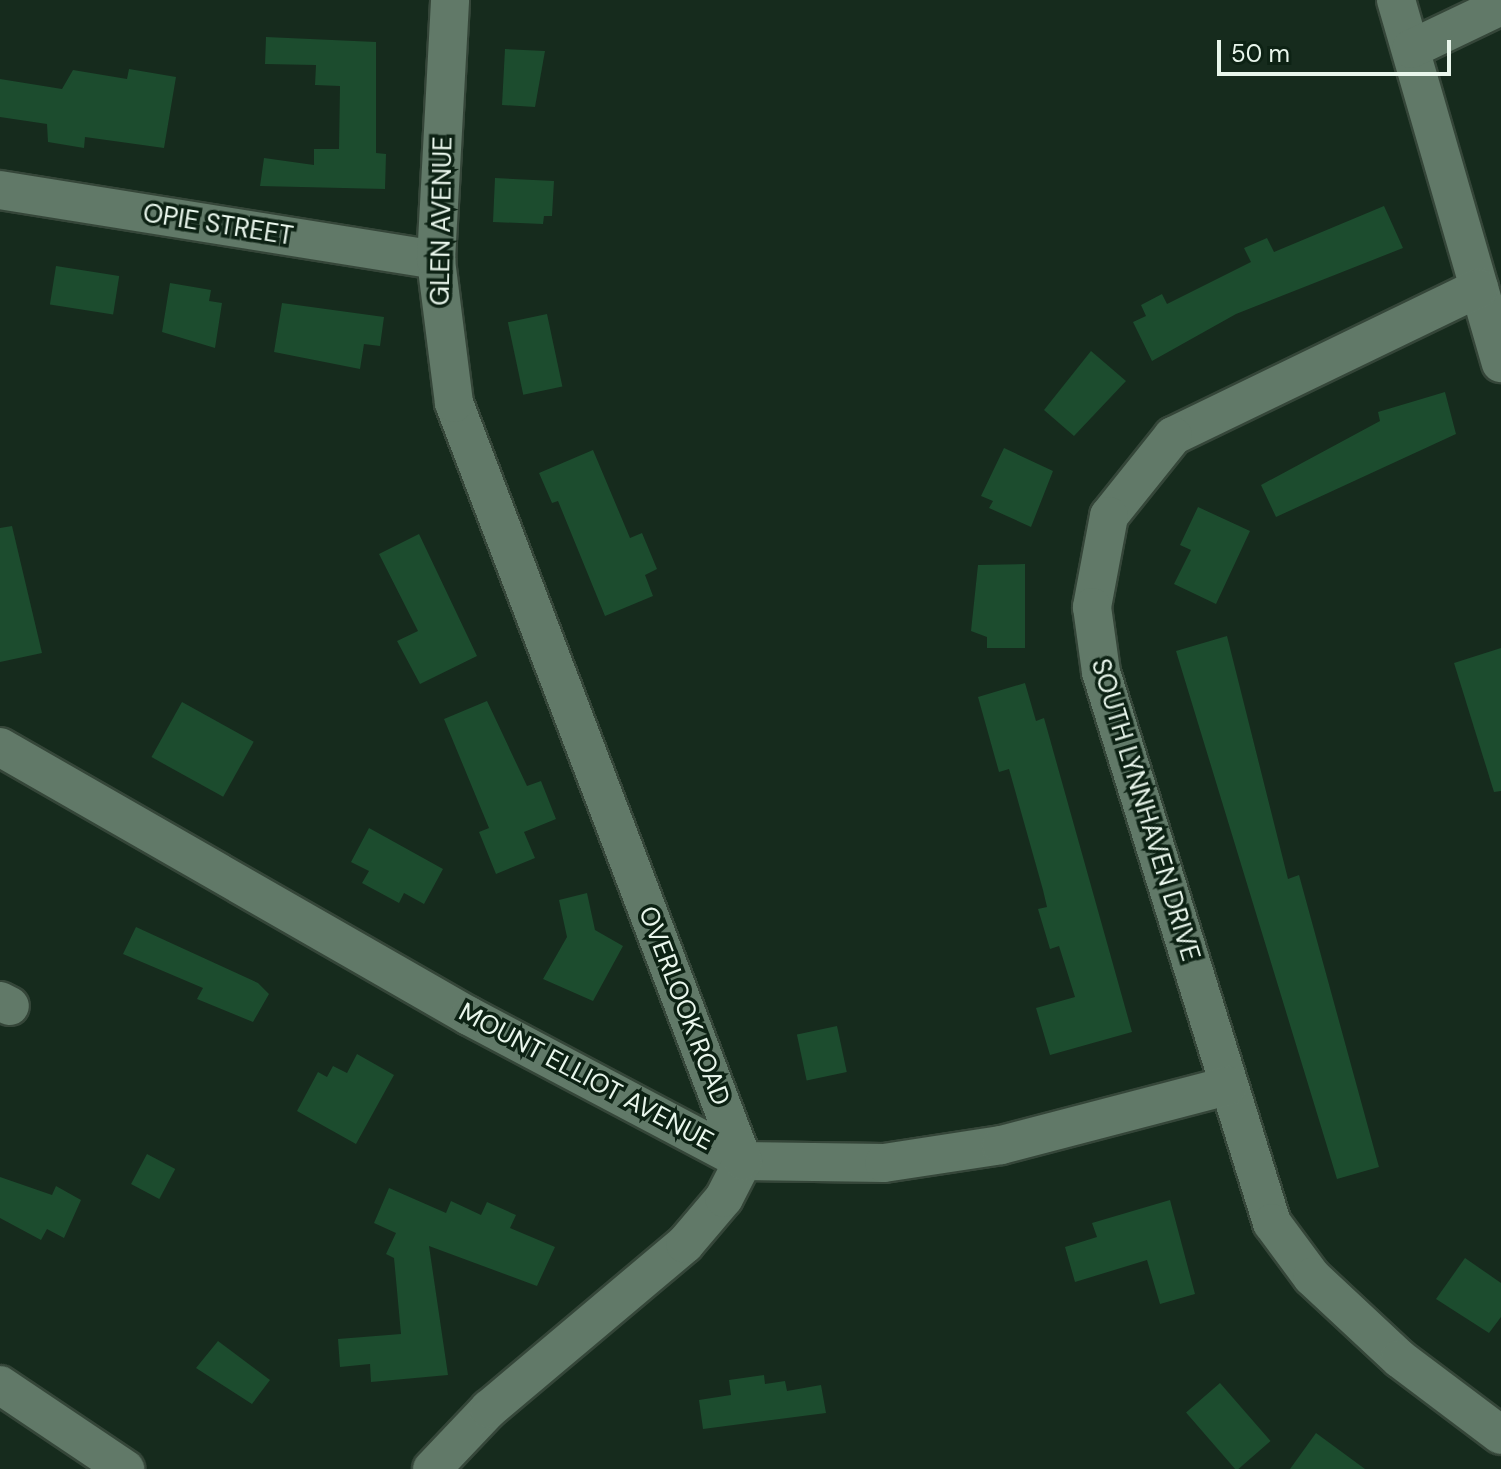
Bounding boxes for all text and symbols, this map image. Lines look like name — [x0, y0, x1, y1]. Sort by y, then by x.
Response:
scale bar — [1221, 24, 1455, 74]
text: 50 m — [1231, 38, 1290, 69]
street label: GLEN AVENUE — [425, 136, 459, 306]
street label: OPIE STREET — [141, 198, 295, 252]
street label: SOUTH LYNNHAVEN DRIVE — [1084, 655, 1206, 965]
street label: OVERLOOK ROAD — [632, 902, 736, 1110]
street label: MOUNT ELLIOT AVENUE — [453, 997, 719, 1157]

